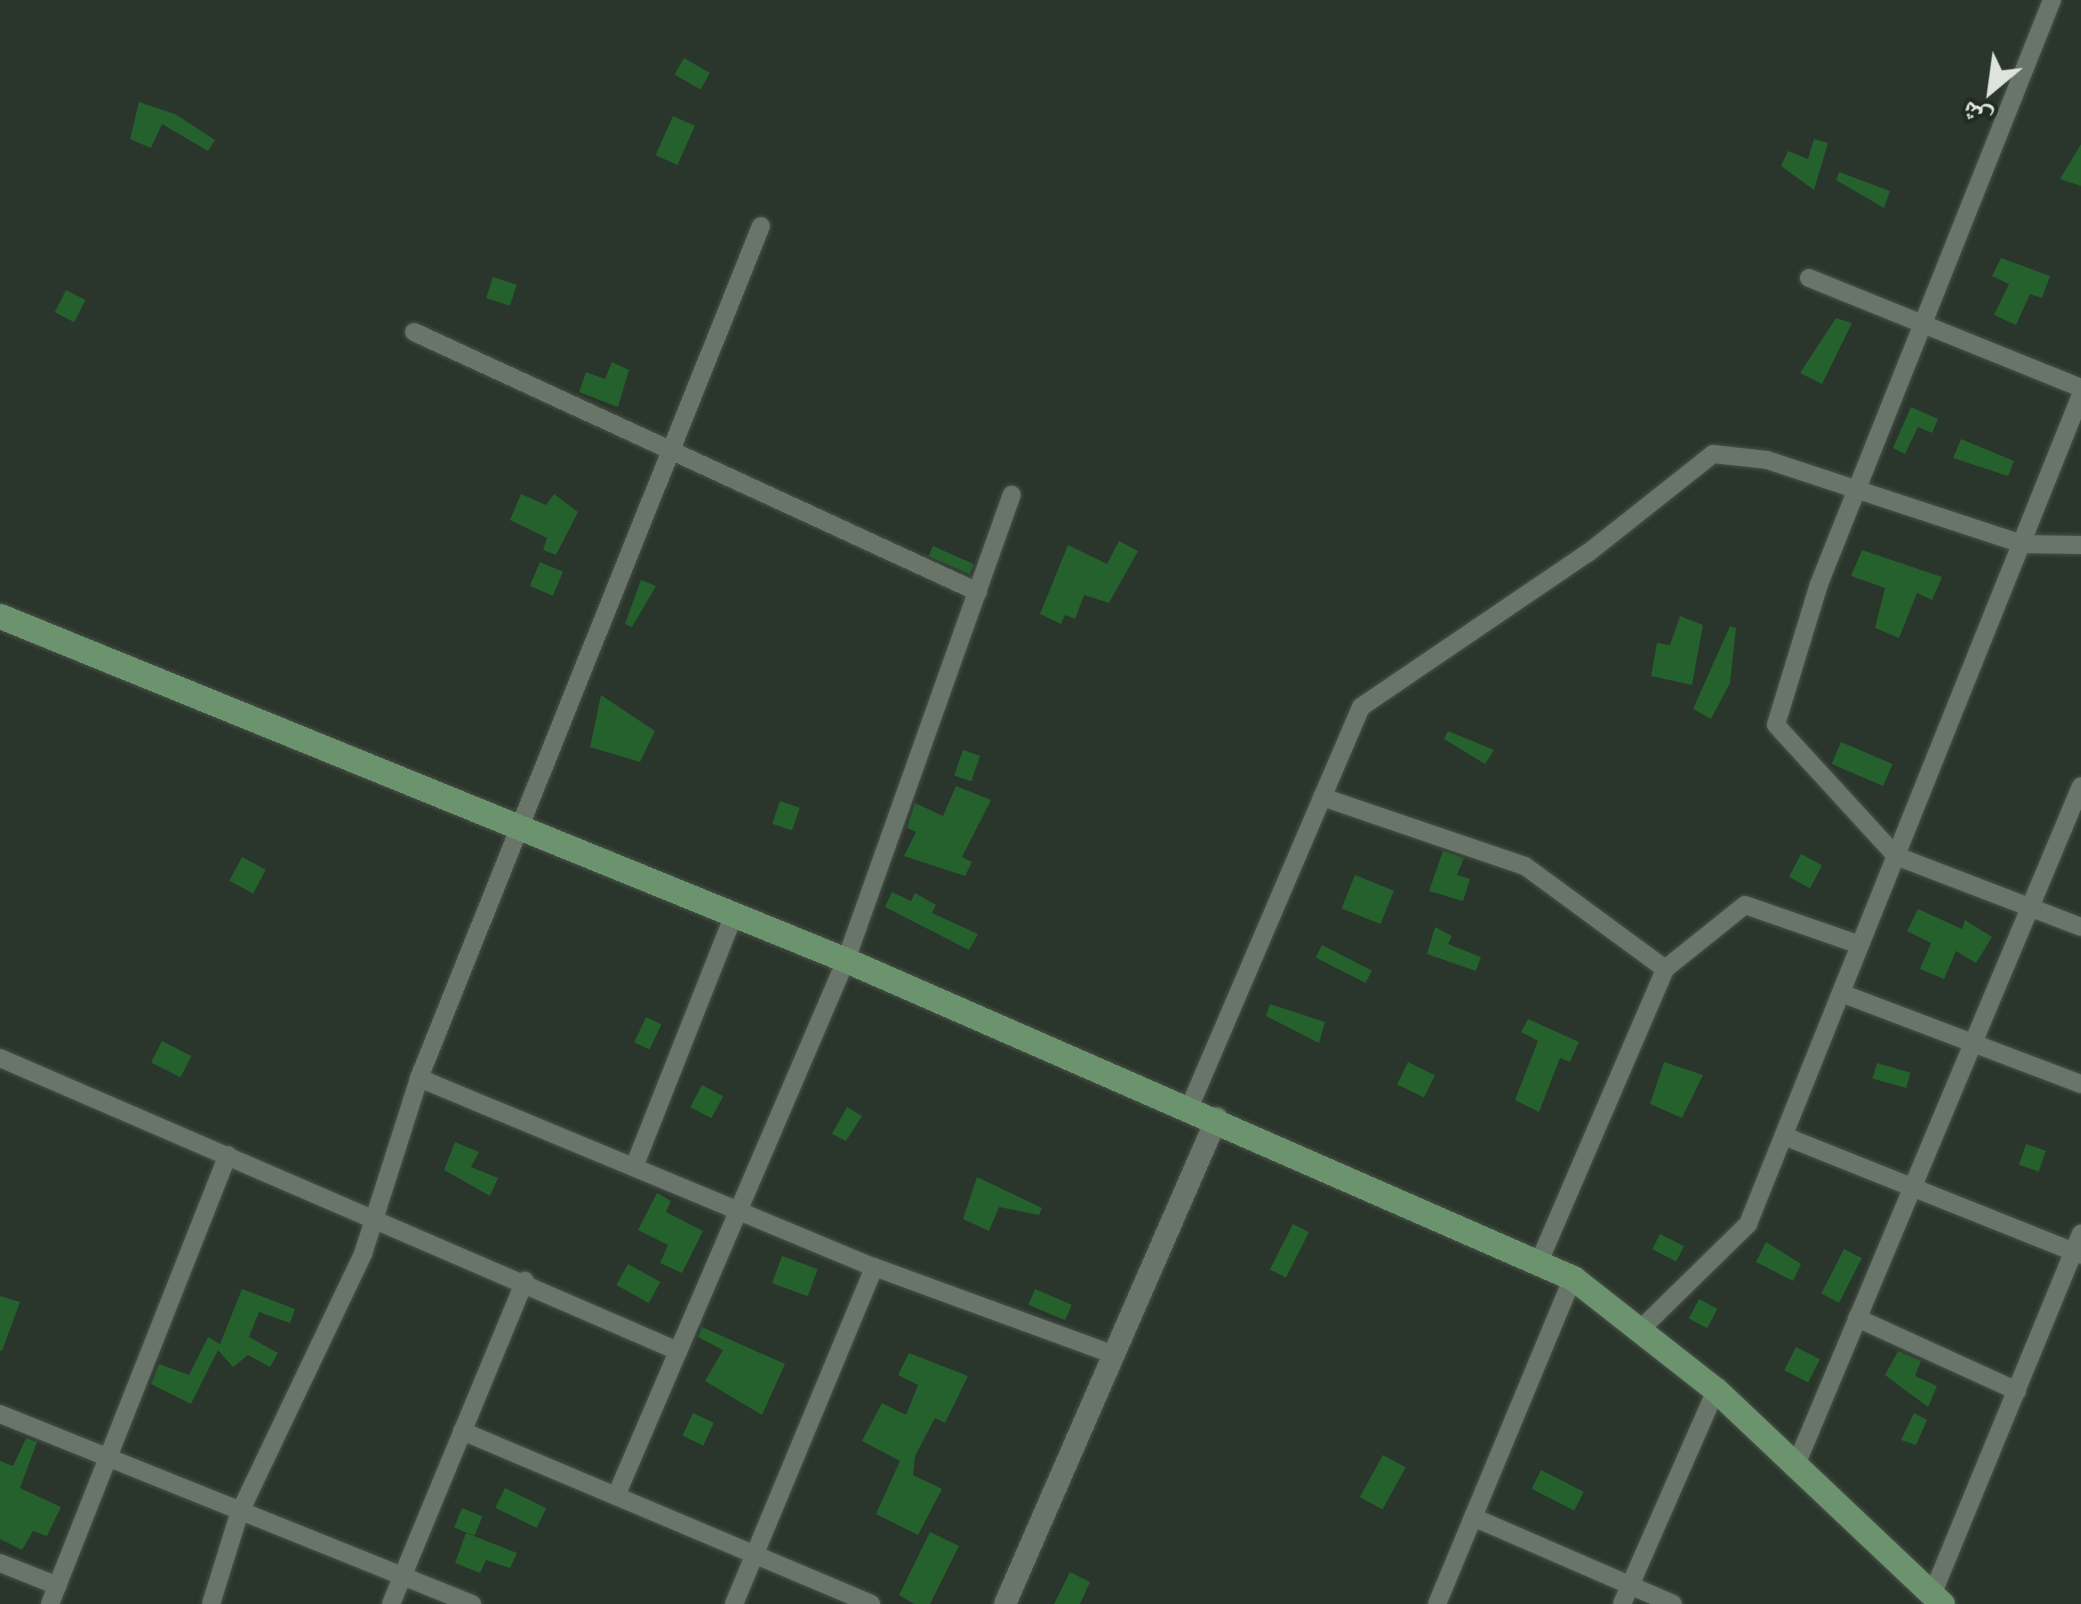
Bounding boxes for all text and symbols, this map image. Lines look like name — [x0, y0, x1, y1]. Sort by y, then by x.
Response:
north arrow — [1941, 40, 2041, 140]
text: ش — [1954, 93, 1998, 140]

